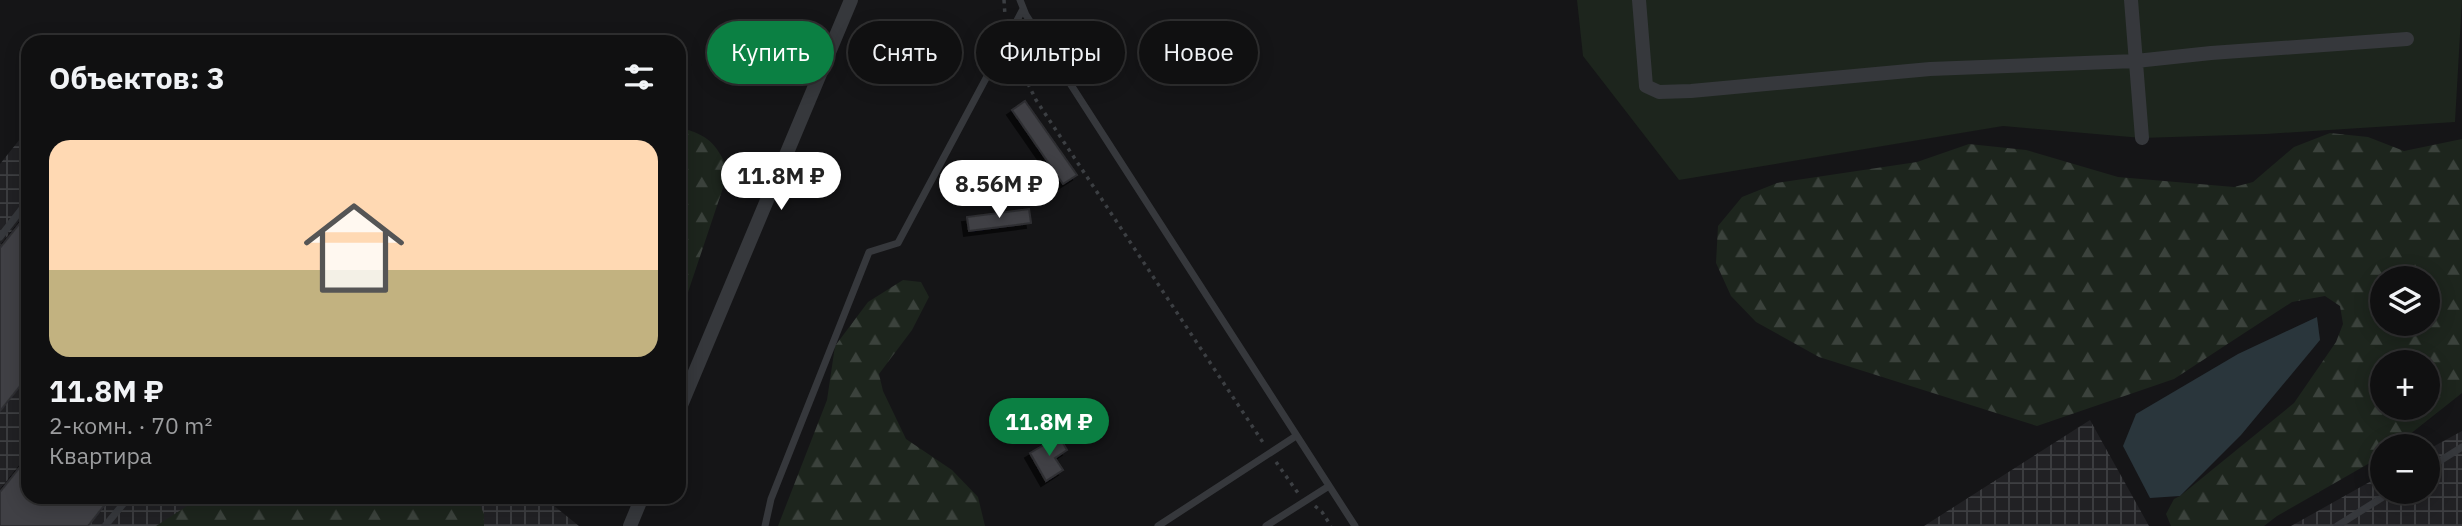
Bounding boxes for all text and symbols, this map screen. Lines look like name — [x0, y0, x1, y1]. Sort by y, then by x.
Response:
chip: Купить — [707, 21, 834, 84]
chip: Снять — [848, 21, 962, 84]
chip: Фильтры — [976, 21, 1125, 84]
chip: Новое — [1139, 21, 1258, 84]
text: Объектов: 3 — [49, 58, 225, 97]
icon: filters — [620, 58, 658, 96]
pin: 11.8M ₽ — [716, 152, 846, 212]
text: 11.8M ₽ — [737, 160, 825, 190]
pin: 8.56M ₽ — [934, 160, 1064, 220]
text: 8.56M ₽ — [955, 168, 1043, 198]
icon: home — [291, 185, 417, 311]
map controls — [2370, 266, 2440, 504]
button: layers — [2370, 266, 2440, 336]
button: + — [2370, 350, 2440, 420]
text: 11.8M ₽ — [49, 371, 164, 410]
pin: 11.8M ₽ — [984, 398, 1114, 458]
text: 11.8M ₽ — [1005, 406, 1093, 436]
text: 2-комн. · 70 m² — [49, 410, 212, 440]
button: − — [2370, 434, 2440, 504]
text: Квартира — [49, 440, 152, 470]

